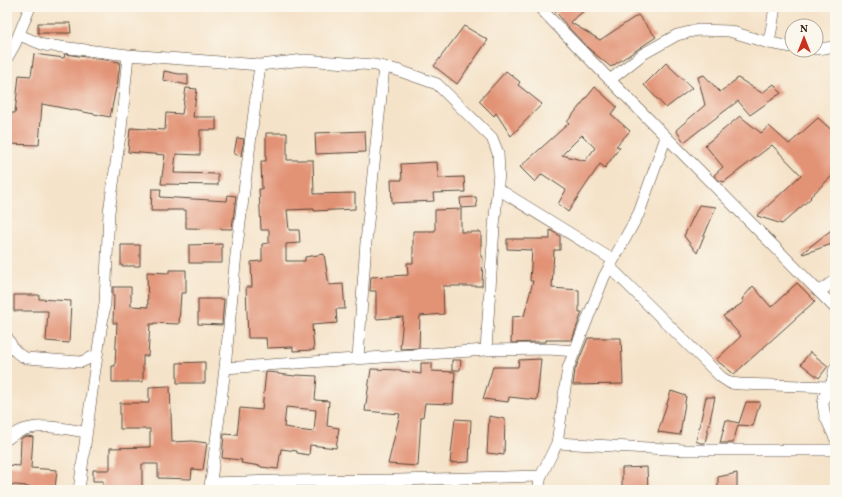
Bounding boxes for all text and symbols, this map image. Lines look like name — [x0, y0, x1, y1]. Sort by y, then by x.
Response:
north arrow — [784, 18, 824, 58]
text: N — [800, 22, 808, 37]

